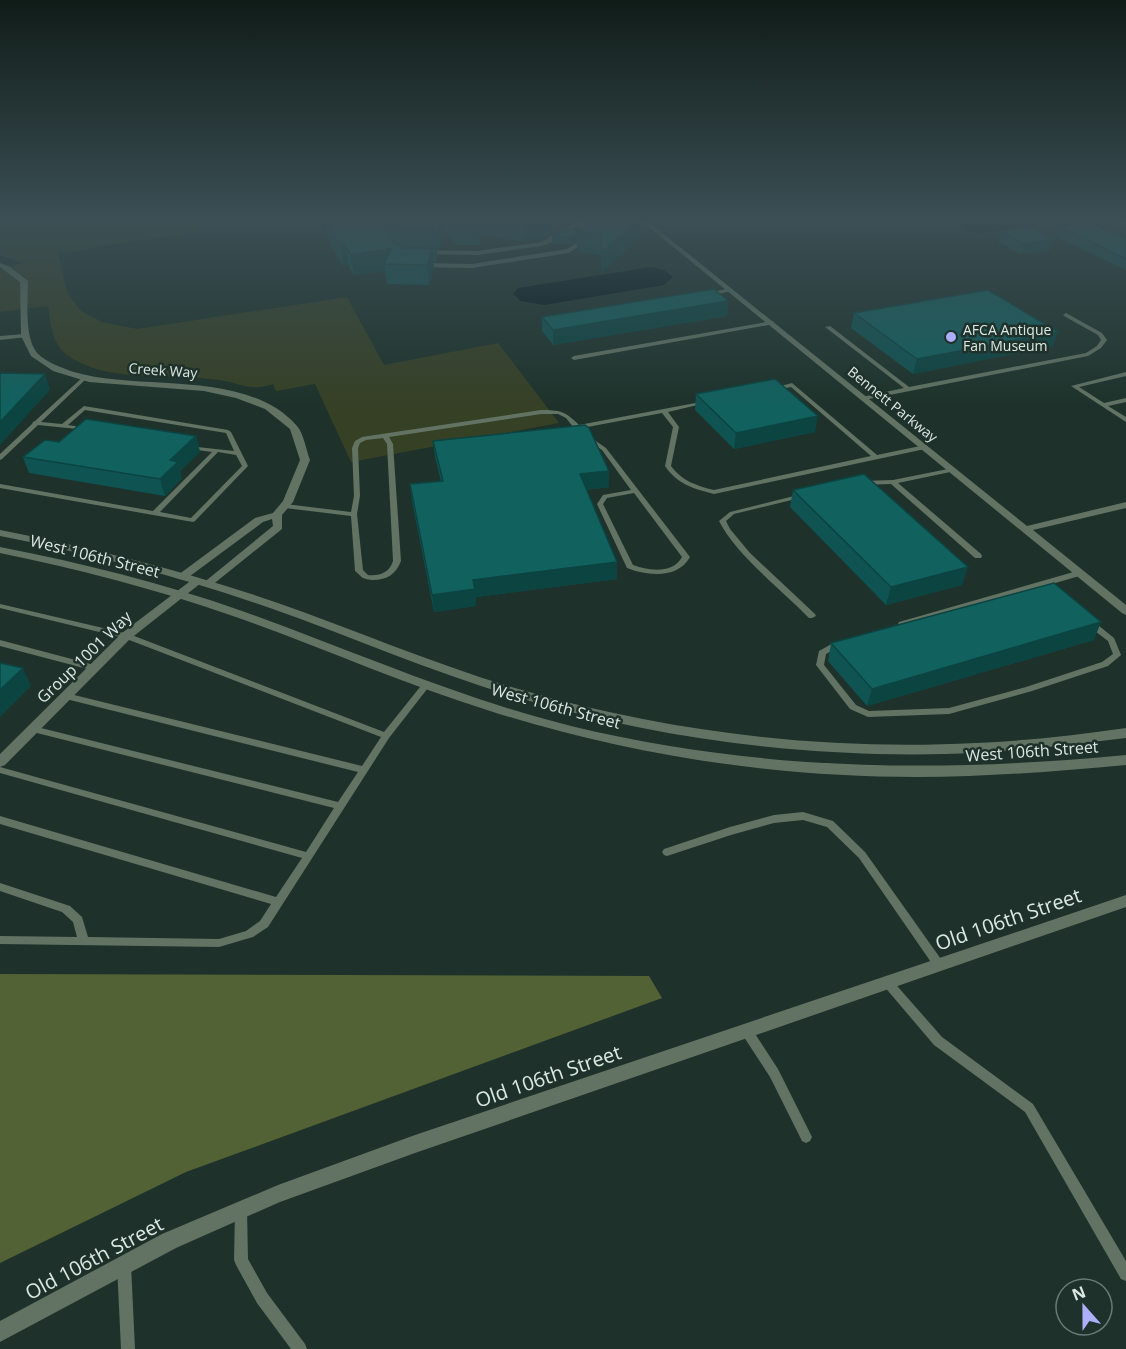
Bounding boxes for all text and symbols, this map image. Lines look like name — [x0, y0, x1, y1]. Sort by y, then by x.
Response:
place label: AFCA Antique Fan Museum — [963, 320, 1052, 355]
marker: AFCA Antique Fan Museum — [944, 330, 958, 344]
street label: Creek Way — [128, 358, 199, 382]
street label: Bennett Parkway — [844, 362, 943, 447]
street label: West 106th Street — [28, 529, 162, 583]
street label: Group 1001 Way — [32, 605, 137, 708]
street label: West 106th Street — [489, 678, 623, 734]
street label: West 106th Street — [965, 735, 1099, 767]
street label: Old 106th Street — [931, 881, 1085, 957]
street label: Old 106th Street — [471, 1038, 625, 1114]
street label: Old 106th Street — [20, 1210, 168, 1306]
north arrow — [1054, 1277, 1114, 1337]
text: N — [1069, 1280, 1089, 1306]

